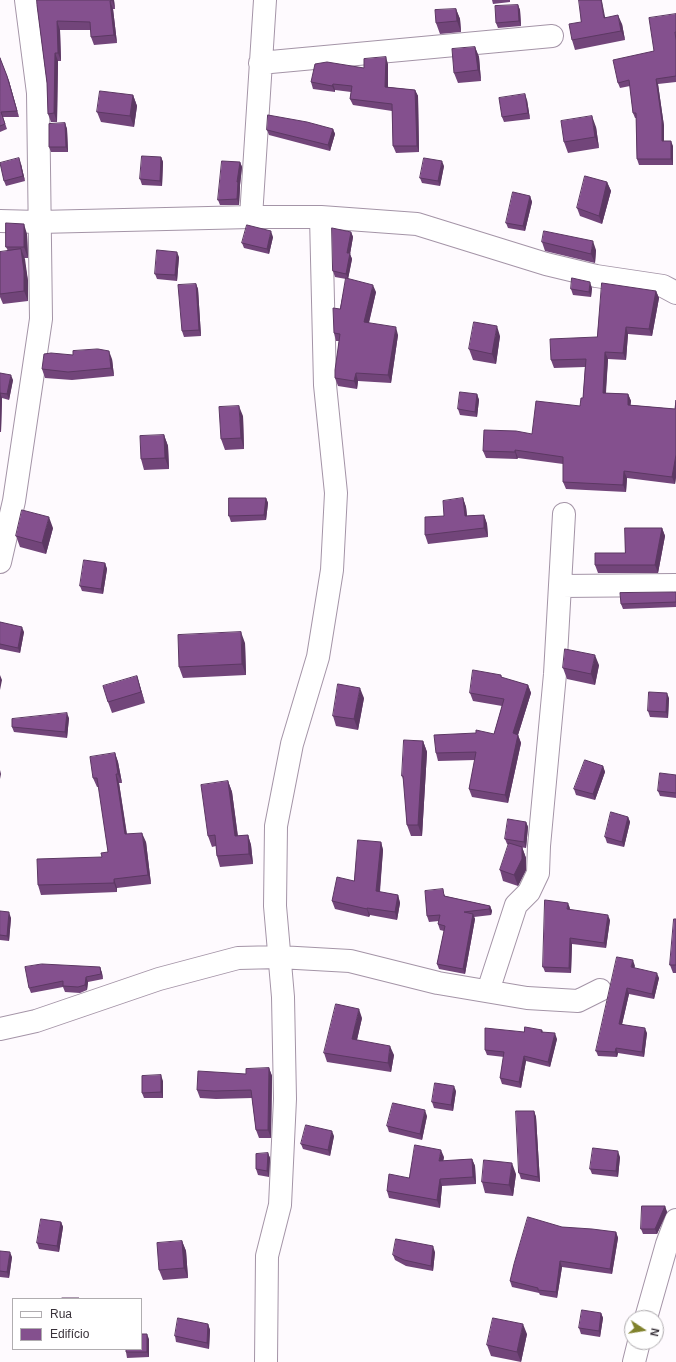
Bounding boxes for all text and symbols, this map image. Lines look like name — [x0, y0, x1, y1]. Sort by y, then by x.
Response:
legend — [12, 1298, 142, 1350]
text: Rua — [50, 1307, 72, 1321]
north arrow — [624, 1310, 664, 1350]
text: Edifício — [50, 1327, 89, 1341]
text: N — [648, 1327, 661, 1337]

